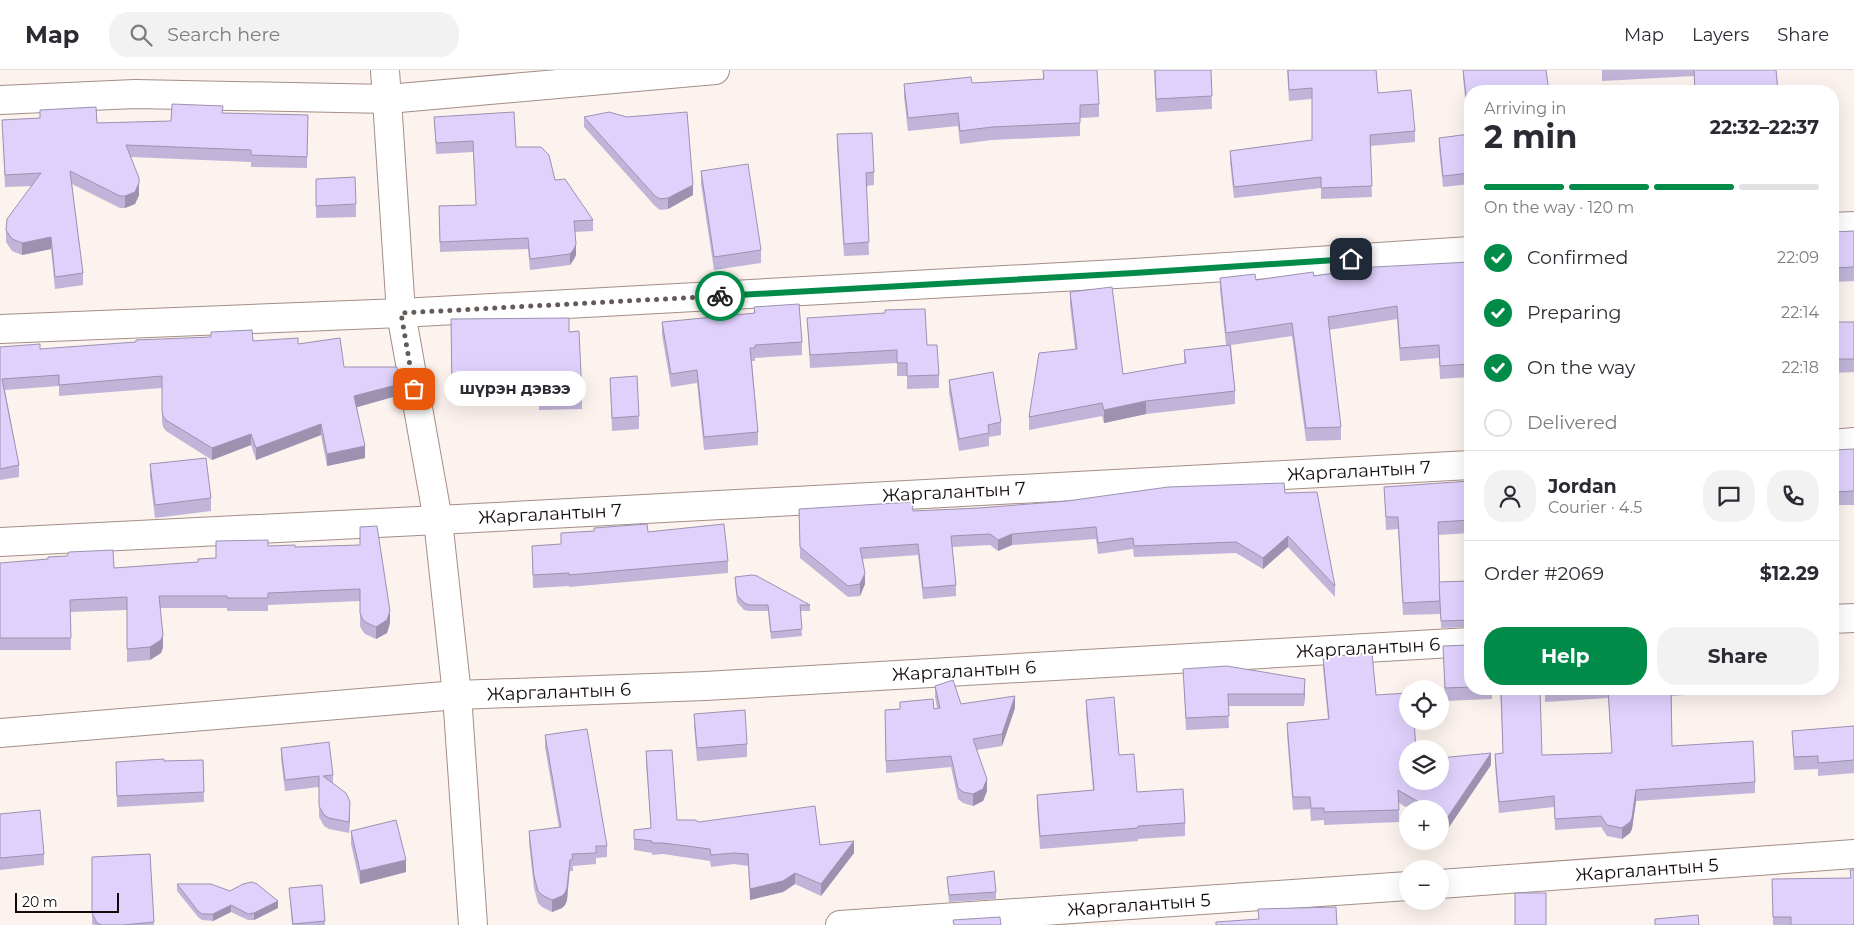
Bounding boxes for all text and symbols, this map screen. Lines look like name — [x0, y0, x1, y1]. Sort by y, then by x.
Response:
search box — [109, 12, 459, 57]
text: Map — [25, 20, 79, 49]
icon: search — [127, 21, 155, 49]
text: Search here — [167, 23, 280, 46]
text: Map — [1624, 24, 1664, 46]
text: Layers — [1692, 24, 1749, 46]
text: Share — [1777, 24, 1829, 46]
text: Arriving in — [1484, 99, 1566, 118]
text: 22:32–22:37 — [1710, 116, 1819, 139]
text: 2 min — [1484, 117, 1577, 156]
text: On the way · 120 m — [1484, 198, 1634, 217]
pin — [1330, 238, 1372, 280]
icon: check — [1484, 244, 1512, 272]
icon: home — [1337, 245, 1365, 273]
text: Confirmed — [1527, 246, 1628, 269]
text: 22:09 — [1777, 248, 1819, 267]
courier — [695, 271, 745, 321]
icon: bike — [706, 282, 734, 310]
icon: check — [1484, 299, 1512, 327]
text: Preparing — [1527, 301, 1622, 324]
text: 22:14 — [1781, 303, 1819, 322]
icon: check — [1484, 354, 1512, 382]
text: On the way — [1527, 356, 1635, 379]
text: 22:18 — [1781, 358, 1819, 377]
pin — [393, 368, 435, 410]
callout: шүрэн дэвээ — [444, 372, 586, 406]
icon: bag — [400, 375, 428, 403]
text: шүрэн дэвээ — [459, 379, 571, 398]
text: Delivered — [1527, 411, 1618, 434]
street label: Жаргалантын 7 — [1287, 456, 1431, 486]
button: person — [1484, 470, 1536, 522]
button: chat — [1703, 470, 1755, 522]
button: phone — [1767, 470, 1819, 522]
text: Jordan — [1548, 475, 1617, 498]
street label: Жаргалантын 7 — [882, 477, 1026, 507]
text: Courier · 4.5 — [1548, 498, 1642, 517]
street label: Жаргалантын 7 — [478, 499, 622, 529]
text: Order #2069 — [1484, 562, 1604, 585]
text: $12.29 — [1760, 562, 1819, 585]
button: Help — [1484, 627, 1647, 685]
button: Share — [1657, 627, 1819, 685]
street label: Жаргалантын 6 — [1295, 633, 1441, 663]
street label: Жаргалантын 6 — [891, 656, 1037, 686]
street label: Жаргалантын 6 — [487, 678, 632, 706]
map controls — [1399, 680, 1449, 910]
button: locate — [1399, 680, 1449, 730]
button: layers — [1399, 740, 1449, 790]
button: + — [1399, 800, 1449, 850]
street label: Жаргалантын 5 — [1575, 854, 1719, 886]
button: − — [1399, 860, 1449, 910]
street label: Жаргалантын 5 — [1067, 889, 1211, 921]
scale bar — [15, 890, 119, 913]
text: 20 m — [22, 893, 58, 911]

